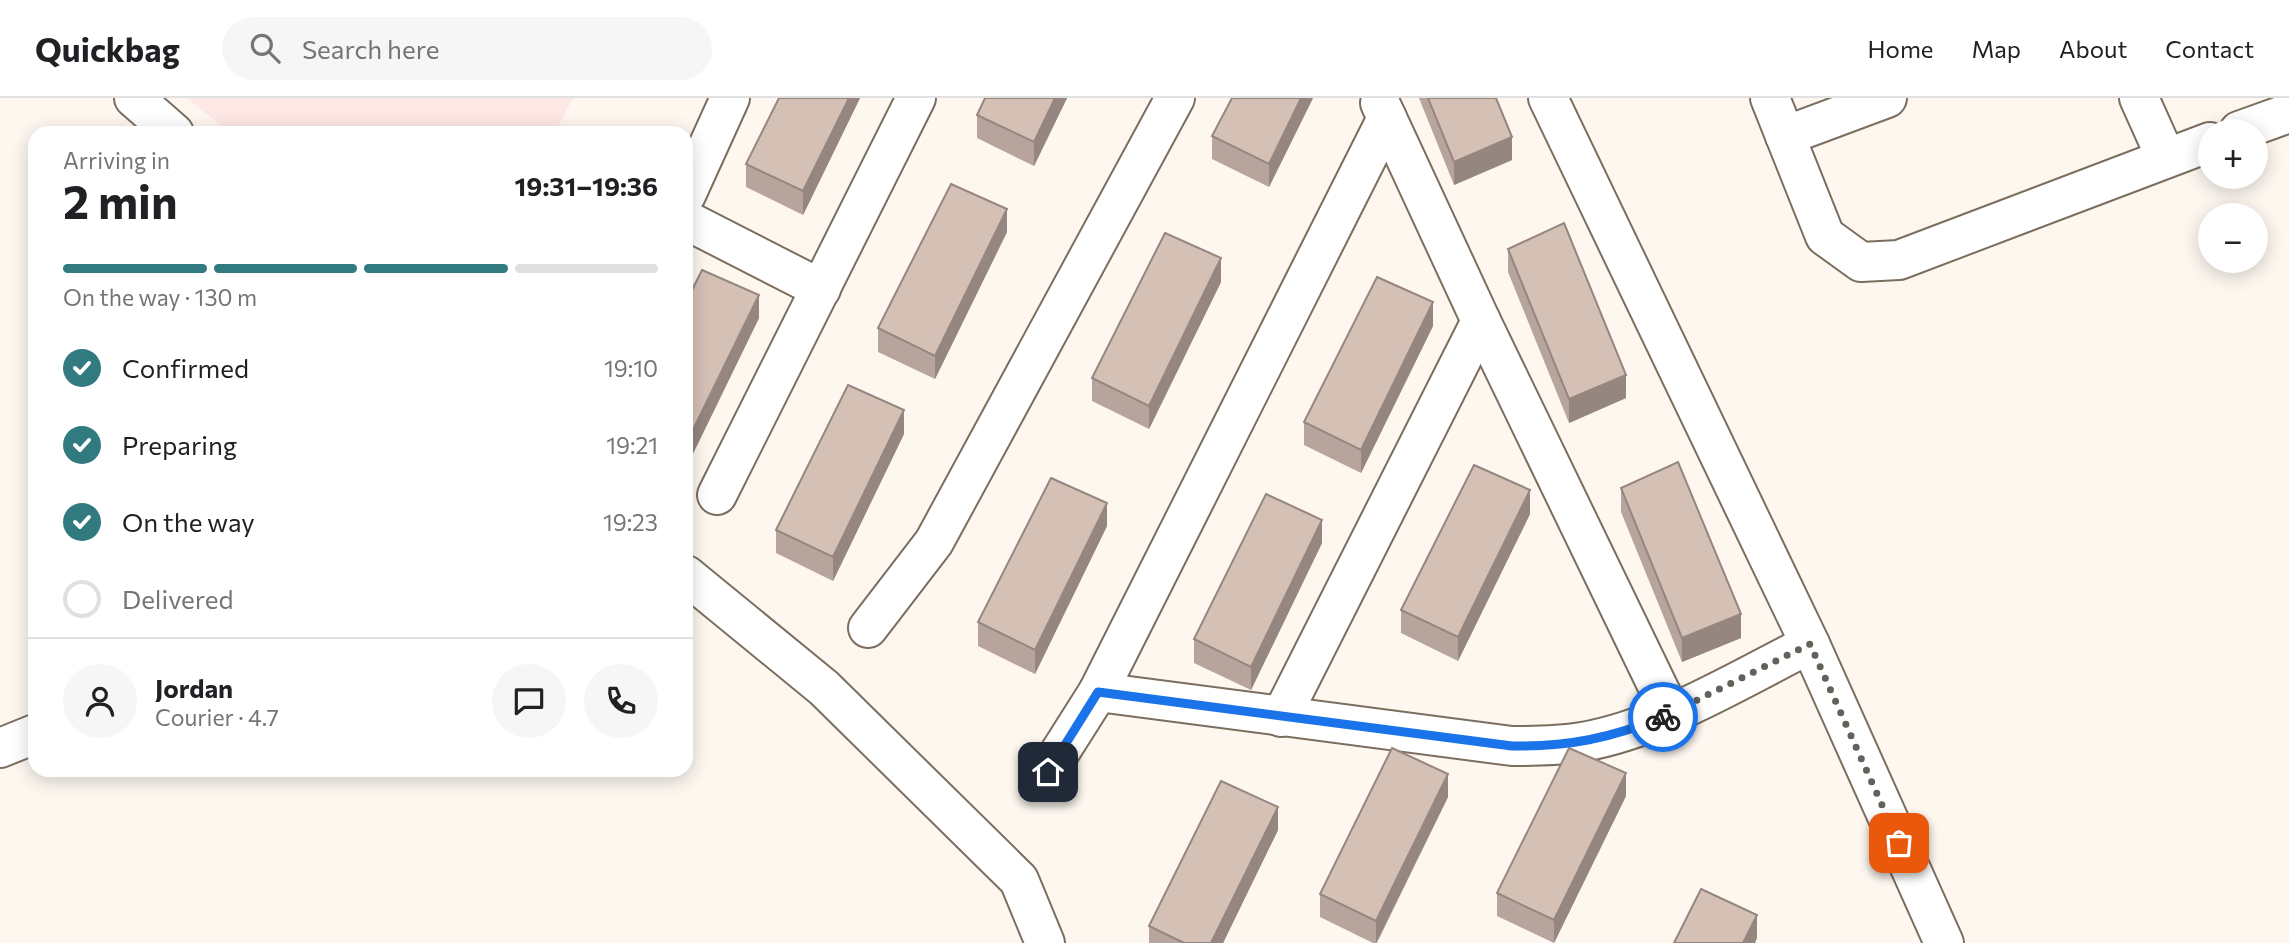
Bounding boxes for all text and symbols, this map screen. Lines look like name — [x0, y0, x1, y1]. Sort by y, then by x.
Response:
search box — [222, 17, 712, 80]
text: Quickbag — [35, 28, 180, 69]
icon: search — [246, 29, 284, 67]
text: Search here — [302, 33, 439, 64]
text: Home — [1868, 34, 1934, 63]
text: Map — [1972, 34, 2021, 63]
text: About — [2059, 34, 2127, 63]
text: Contact — [2165, 34, 2254, 63]
map controls — [2198, 119, 2268, 273]
button: + — [2198, 119, 2268, 189]
text: Arriving in — [63, 146, 170, 174]
text: 19:31–19:36 — [515, 170, 658, 201]
text: 2 min — [63, 172, 178, 228]
button: − — [2198, 203, 2268, 273]
text: On the way · 130 m — [63, 283, 257, 311]
icon: check — [63, 349, 101, 387]
text: Confirmed — [122, 352, 249, 383]
text: 19:10 — [604, 354, 658, 382]
icon: check — [63, 426, 101, 464]
text: Preparing — [122, 429, 237, 460]
text: 19:21 — [606, 431, 658, 459]
icon: check — [63, 503, 101, 541]
text: On the way — [122, 506, 255, 537]
text: 19:23 — [603, 508, 658, 536]
text: Delivered — [122, 583, 233, 614]
button: person — [63, 664, 137, 738]
button: chat — [492, 664, 566, 738]
button: phone — [584, 664, 658, 738]
text: Jordan — [155, 672, 233, 703]
courier — [1628, 682, 1698, 752]
icon: bike — [1644, 698, 1682, 736]
text: Courier · 4.7 — [155, 703, 279, 731]
pin — [1018, 742, 1078, 802]
icon: home — [1029, 753, 1067, 791]
pin — [1869, 813, 1929, 873]
icon: bag — [1880, 824, 1918, 862]

